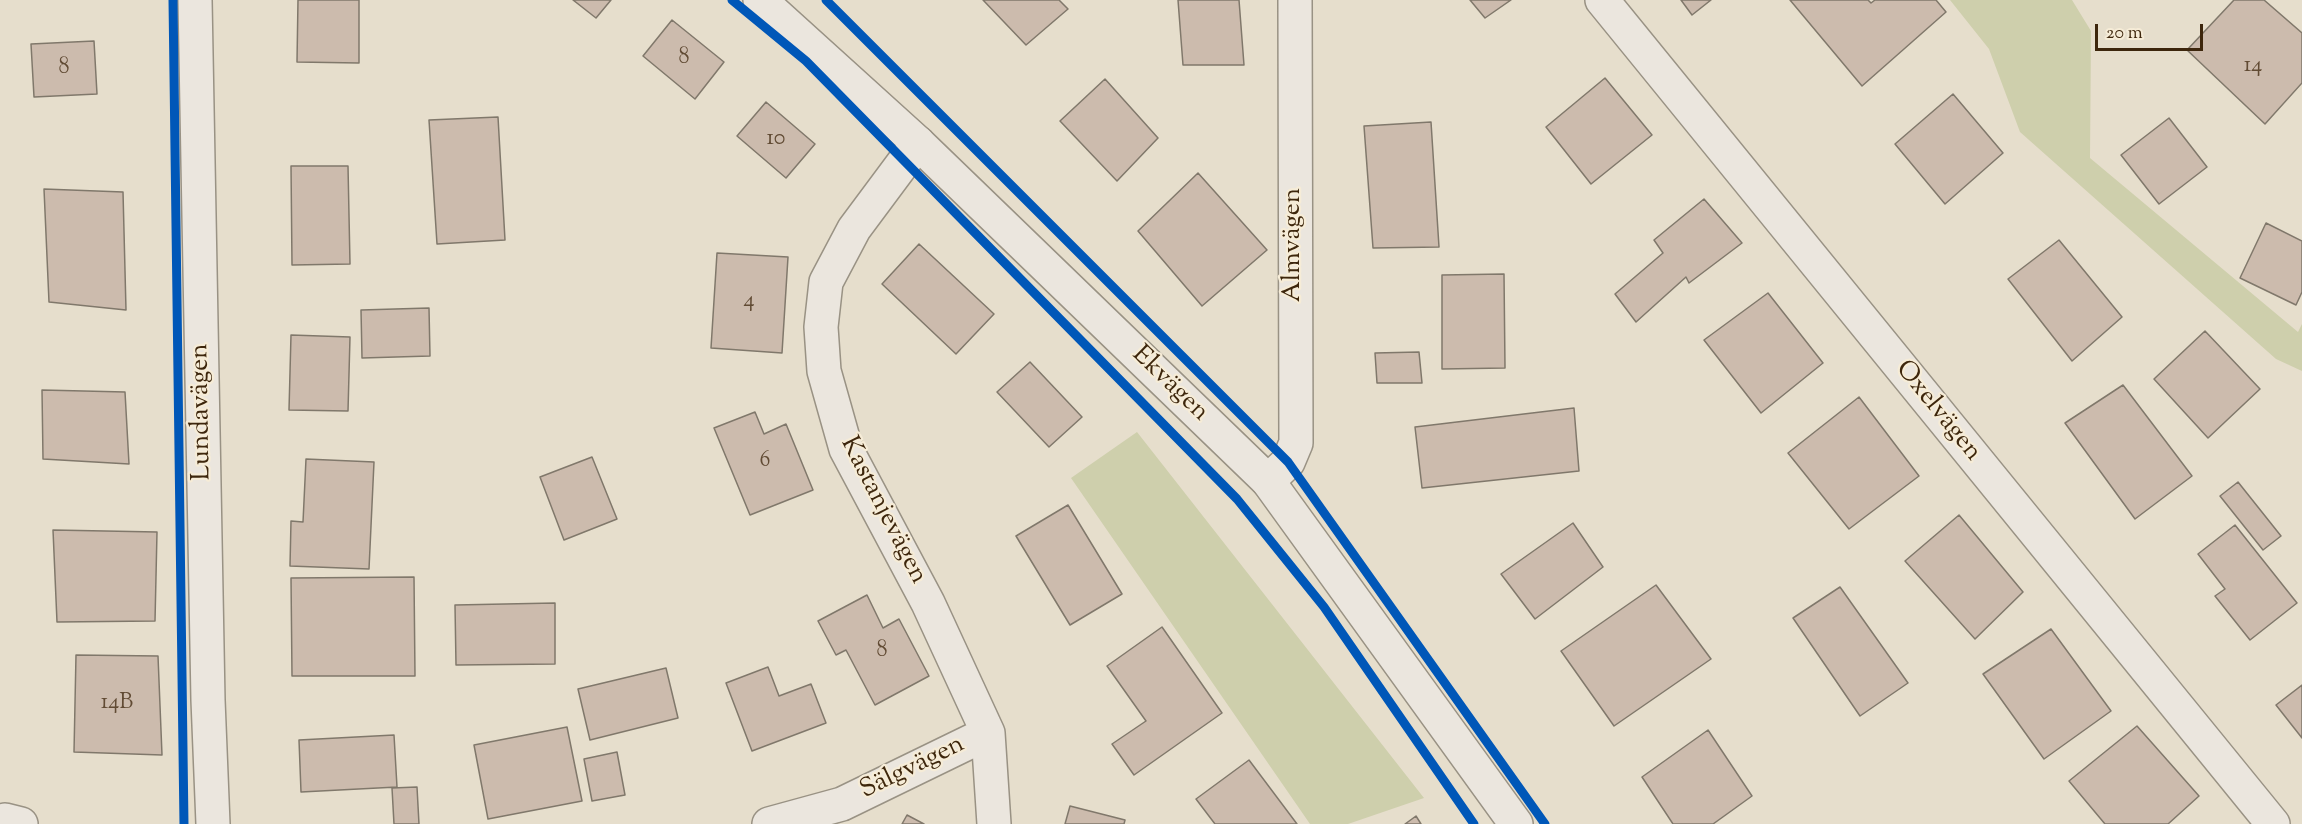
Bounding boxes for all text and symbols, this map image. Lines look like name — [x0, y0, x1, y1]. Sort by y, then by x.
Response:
scale bar — [2098, 12, 2206, 50]
text: 20 m — [2106, 21, 2143, 47]
house number: 8 — [679, 46, 689, 72]
house number: 14 — [2244, 54, 2262, 80]
house number: 8 — [59, 56, 69, 82]
house number: 10 — [767, 127, 785, 153]
street label: Almvägen — [1279, 188, 1311, 302]
house number: 4 — [743, 289, 755, 315]
street label: Ekvägen — [1124, 341, 1214, 429]
street label: Lundavägen — [186, 343, 220, 481]
street label: Oxelvägen — [1887, 355, 1987, 469]
street label: Kastanjevägen — [832, 432, 932, 590]
house number: 6 — [760, 449, 770, 475]
house number: 8 — [877, 639, 887, 665]
house number: 14B — [101, 691, 133, 717]
street label: Sälgvägen — [856, 730, 970, 808]

